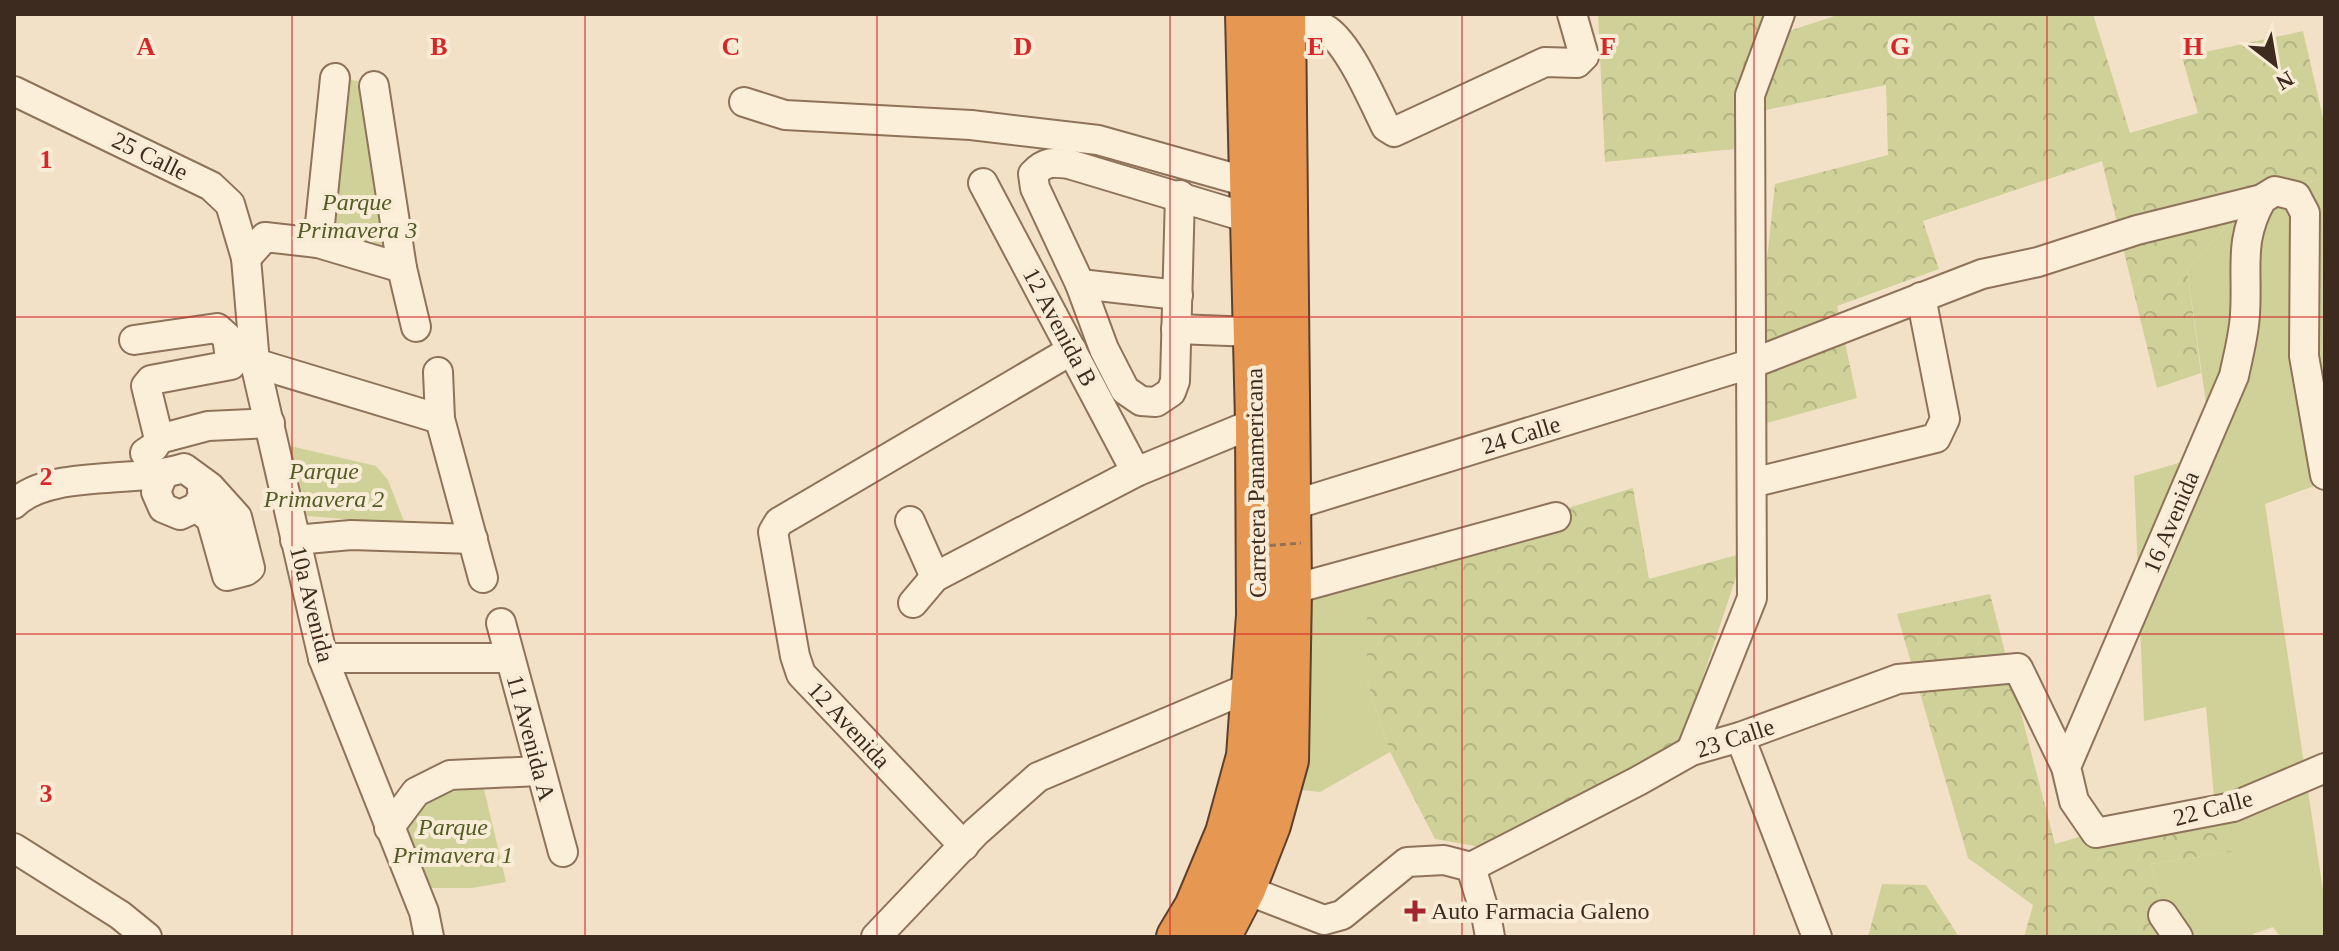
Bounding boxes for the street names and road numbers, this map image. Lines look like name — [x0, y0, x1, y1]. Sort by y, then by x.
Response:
street label: 25 Calle — [108, 127, 192, 185]
street label: 12 Avenida B — [1018, 263, 1102, 391]
street label: Carretera Panamericana — [1241, 368, 1271, 598]
street label: 24 Calle — [1479, 411, 1563, 459]
street label: 16 Avenida — [2138, 467, 2204, 577]
street label: 10a Avenida — [285, 543, 339, 665]
street label: 11 Avenida A — [502, 672, 560, 804]
street label: 12 Avenida — [803, 677, 896, 774]
street label: 23 Calle — [1693, 713, 1777, 763]
street label: 22 Calle — [2171, 785, 2255, 831]

